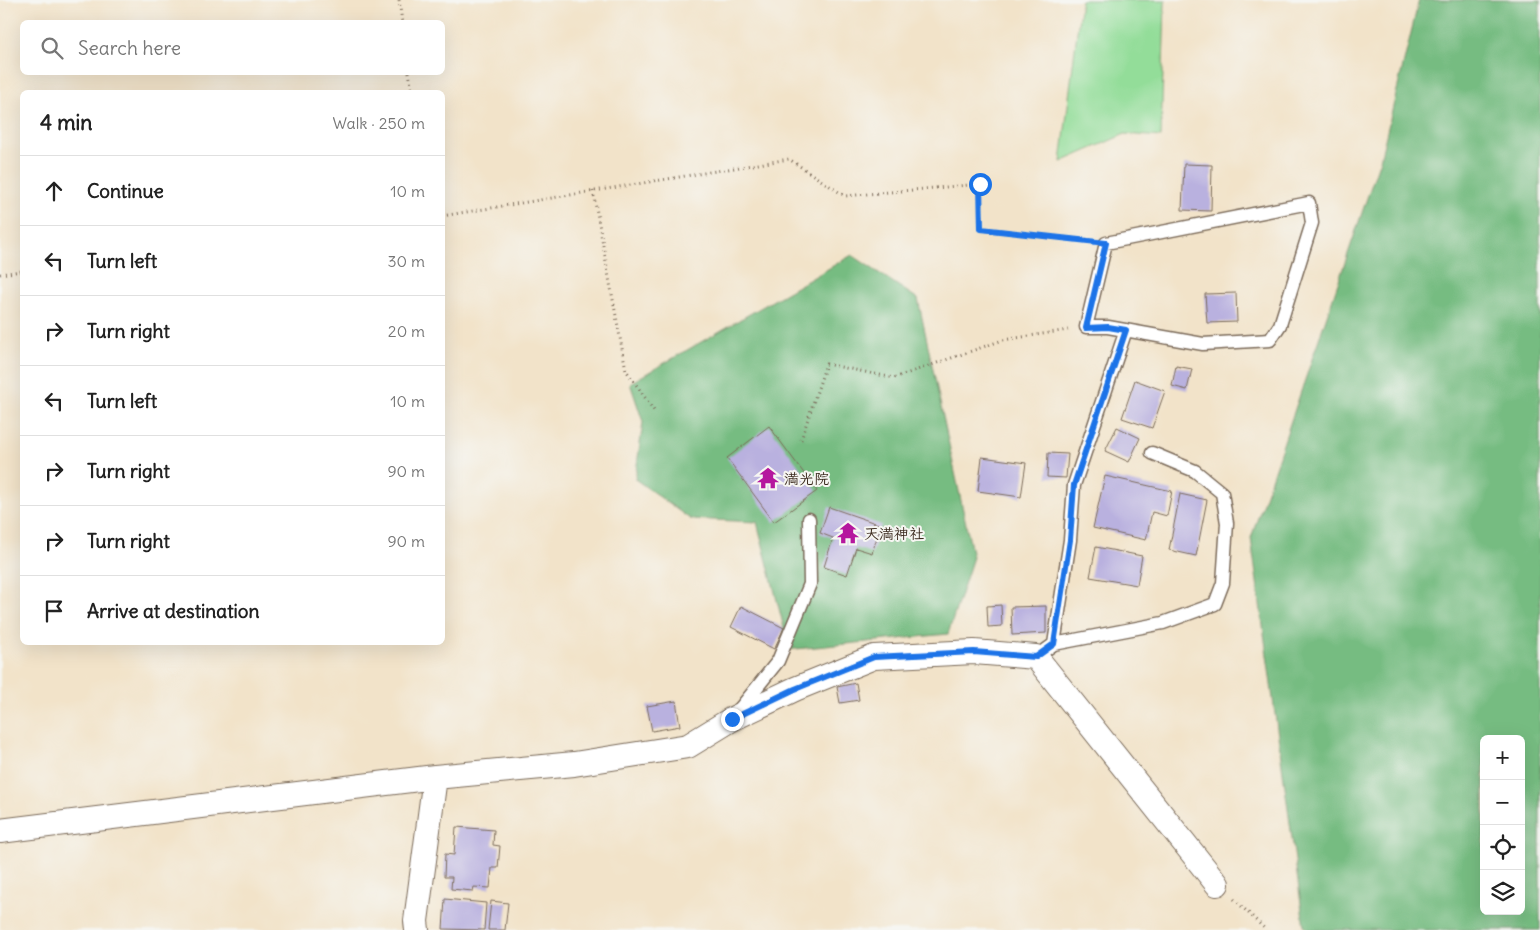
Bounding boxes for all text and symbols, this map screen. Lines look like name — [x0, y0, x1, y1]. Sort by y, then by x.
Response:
search box — [20, 20, 445, 75]
icon: search — [38, 34, 66, 62]
text: Search here — [78, 36, 181, 60]
text: 4 min — [40, 109, 92, 136]
text: Walk · 250 m — [333, 113, 425, 133]
route start — [969, 173, 992, 196]
icon: ahead — [40, 177, 68, 205]
text: Continue — [87, 179, 164, 203]
text: 10 m — [390, 181, 425, 201]
icon: left — [40, 247, 68, 275]
text: Turn left — [87, 249, 157, 273]
text: 30 m — [388, 251, 425, 271]
icon: right — [40, 317, 68, 345]
text: Turn right — [87, 319, 170, 343]
text: 20 m — [388, 321, 425, 341]
icon: left — [40, 387, 68, 415]
text: Turn left — [87, 389, 157, 413]
text: 10 m — [390, 391, 425, 411]
icon: right — [40, 457, 68, 485]
text: Turn right — [87, 459, 170, 483]
text: 90 m — [387, 461, 425, 481]
temple icon: 満光院 — [755, 465, 781, 491]
place label: 満光院 — [784, 469, 829, 488]
temple icon: 天満神社 — [835, 520, 861, 546]
place label: 天満神社 — [864, 524, 924, 543]
icon: right — [40, 527, 68, 555]
text: Turn right — [87, 529, 170, 553]
text: 90 m — [387, 531, 425, 551]
icon: arrive — [40, 597, 68, 625]
text: Arrive at destination — [87, 599, 260, 623]
route end — [721, 708, 744, 731]
map controls — [1480, 735, 1525, 915]
button: + — [1480, 735, 1525, 780]
button: − — [1480, 780, 1525, 825]
button: locate — [1480, 825, 1525, 870]
button: layers — [1480, 870, 1525, 915]

